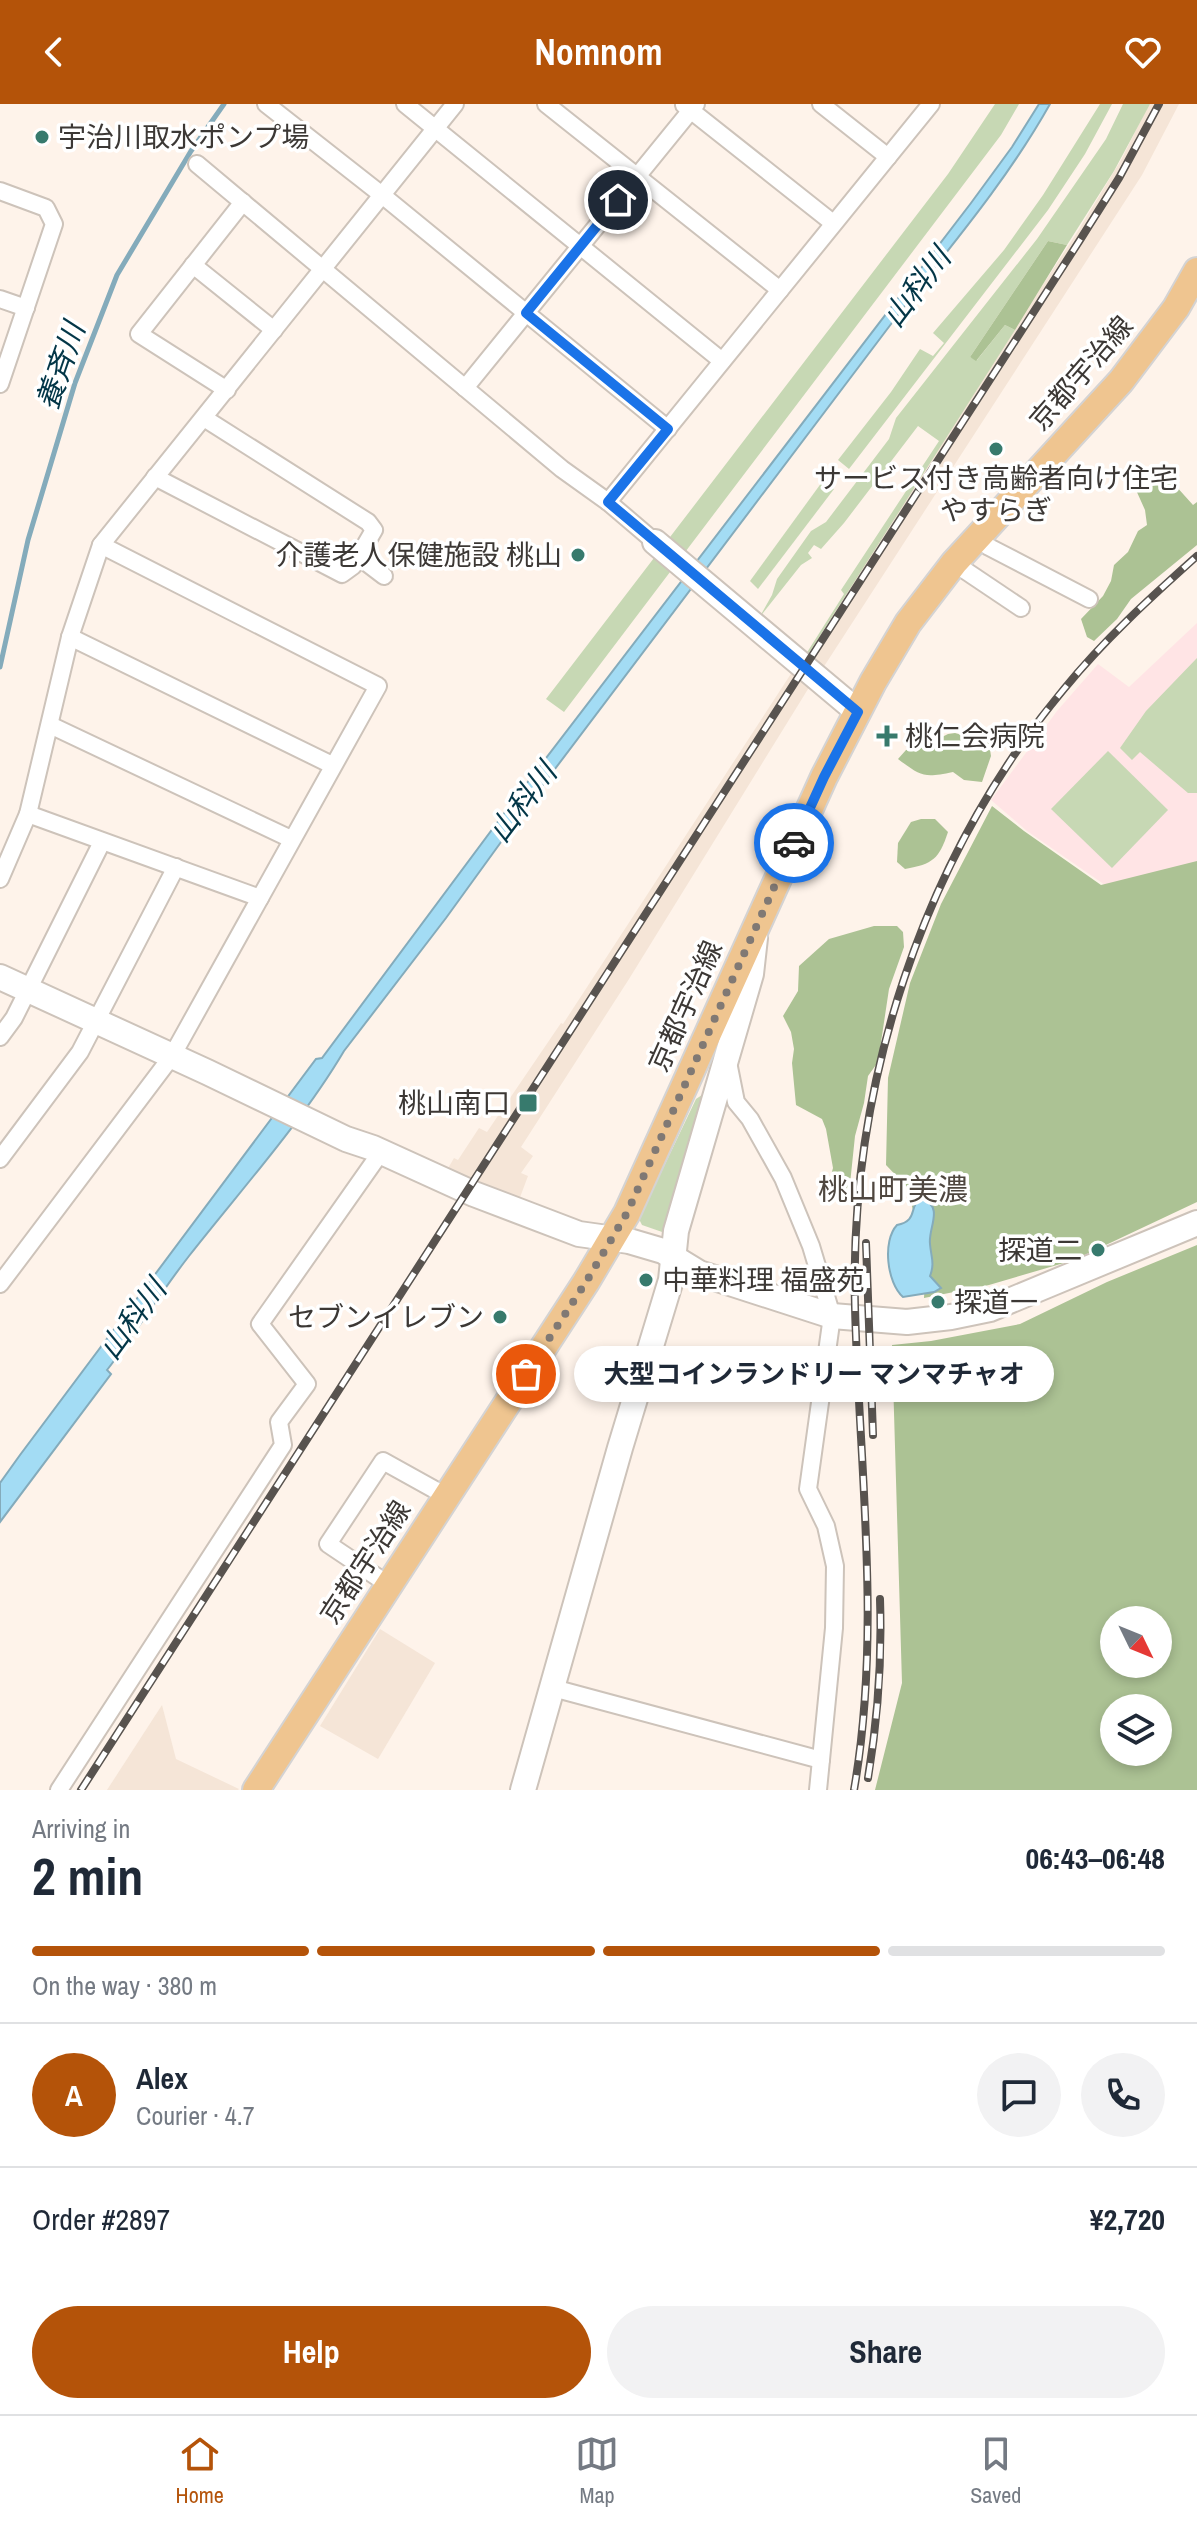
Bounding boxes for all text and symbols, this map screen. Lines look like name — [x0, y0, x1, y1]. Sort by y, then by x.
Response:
text: Nomnom — [535, 28, 662, 76]
icon: back — [32, 30, 76, 74]
icon: heart — [1121, 30, 1165, 74]
place label: 宇治川取水ポンプ場 — [58, 118, 309, 156]
marker: 宇治川取水ポンプ場 — [33, 128, 51, 146]
pin — [584, 166, 652, 234]
icon: home — [596, 178, 640, 222]
water label: 山科川 — [873, 237, 961, 335]
street label: 京都宇治線 — [1021, 308, 1141, 438]
water label: 養斉川 — [26, 314, 95, 415]
marker: サービス付き高齢者向け住宅 やすらぎ — [987, 440, 1005, 458]
place label: サービス付き高齢者向け住宅 やすらぎ — [814, 459, 1178, 529]
place label: 介護老人保健施設 桃山 — [276, 536, 562, 574]
marker: 介護老人保健施設 桃山 — [569, 546, 587, 564]
place label: 桃仁会病院 — [905, 717, 1045, 755]
marker: 桃仁会病院 — [876, 725, 898, 747]
water label: 山科川 — [479, 752, 567, 850]
courier — [754, 803, 834, 883]
icon: car — [772, 821, 816, 865]
street label: 京都宇治線 — [639, 934, 731, 1078]
place label: 桃山南口 — [398, 1084, 510, 1122]
marker: 桃山南口 — [517, 1092, 539, 1114]
district label: 桃山町美濃 — [818, 1169, 968, 1209]
place label: 探道二 — [998, 1231, 1082, 1269]
marker: 探道二 — [1089, 1241, 1107, 1259]
place label: 中華料理 福盛苑 — [662, 1261, 864, 1299]
water label: 山科川 — [89, 1268, 176, 1367]
marker: 中華料理 福盛苑 — [637, 1271, 655, 1289]
place label: 探道一 — [954, 1283, 1038, 1321]
marker: 探道一 — [929, 1293, 947, 1311]
place label: セブンイレブン — [288, 1298, 484, 1336]
marker: セブンイレブン — [491, 1308, 509, 1326]
pin — [492, 1340, 560, 1408]
callout: 大型コインランドリー マンマチャオ — [574, 1346, 1054, 1402]
icon: bag — [504, 1352, 548, 1396]
text: 大型コインランドリー マンマチャオ — [603, 1356, 1025, 1391]
street label: 京都宇治線 — [311, 1493, 419, 1631]
north arrow — [1100, 1606, 1172, 1678]
map controls — [1100, 1606, 1172, 1766]
button: layers — [1100, 1694, 1172, 1766]
text: Arriving in — [32, 1811, 130, 1846]
text: 06:43–06:48 — [1026, 1838, 1165, 1878]
text: 2 min — [32, 1841, 143, 1911]
text: On the way · 380 m — [32, 1968, 217, 2003]
button: chat — [977, 2053, 1061, 2137]
button: phone — [1081, 2053, 1165, 2137]
text: Alex — [136, 2058, 188, 2098]
text: A — [65, 2075, 83, 2115]
text: Courier · 4.7 — [136, 2098, 255, 2133]
text: Order #2897 — [32, 2199, 170, 2239]
text: ¥2,720 — [1090, 2199, 1165, 2239]
button: Help — [32, 2306, 591, 2398]
button: Share — [607, 2306, 1165, 2398]
tab: Home — [176, 2432, 224, 2510]
tab: Map — [575, 2432, 619, 2510]
tab: Saved — [970, 2432, 1021, 2510]

